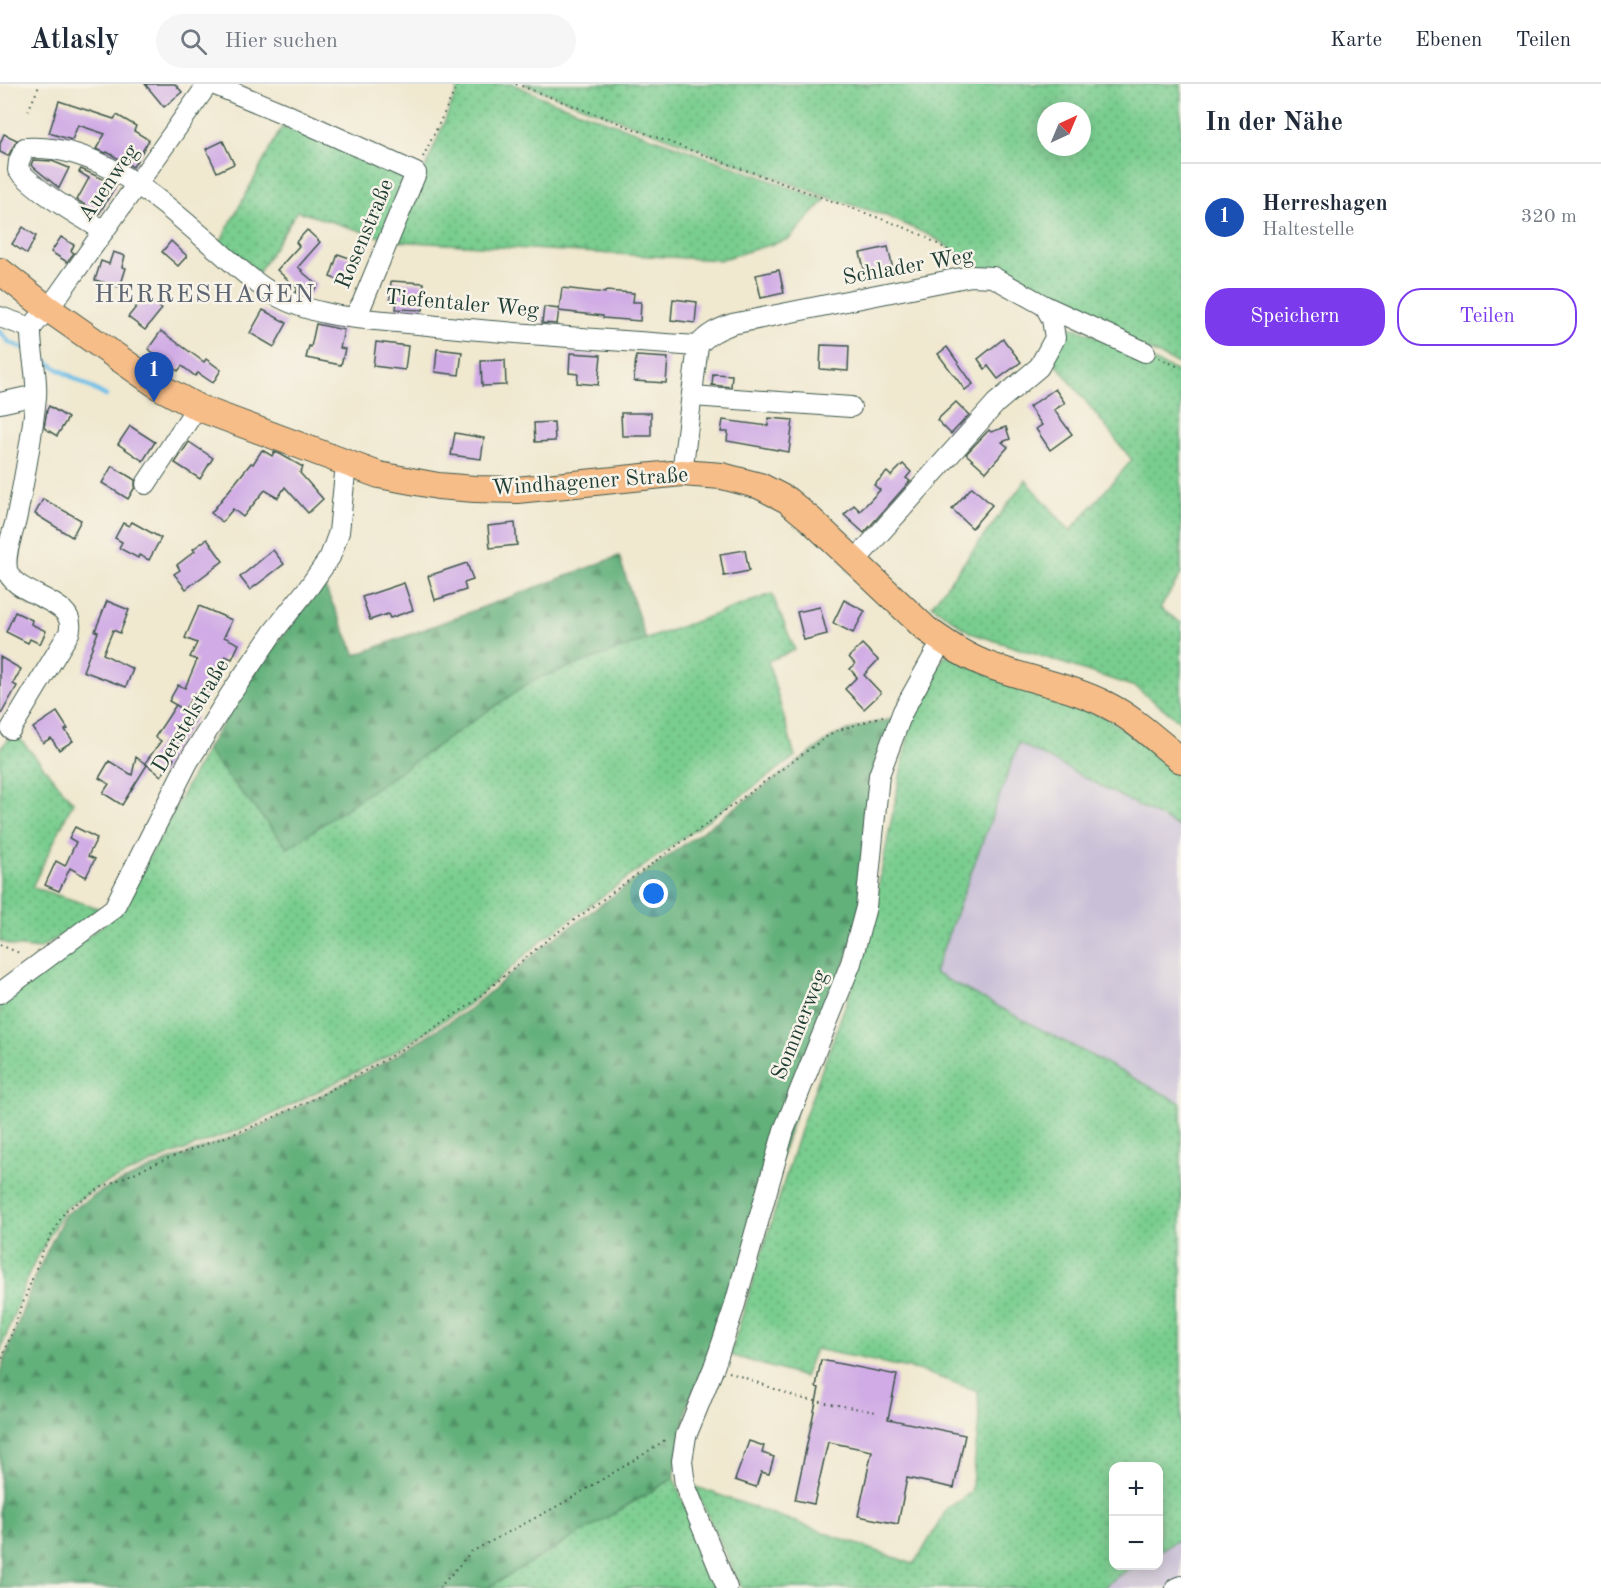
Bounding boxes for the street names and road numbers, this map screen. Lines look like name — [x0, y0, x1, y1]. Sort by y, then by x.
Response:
street label: Auenweg — [75, 140, 143, 226]
street label: Rosenstraße — [332, 176, 398, 292]
street label: Schlader Weg — [841, 245, 975, 289]
street label: Tiefentaler Weg — [384, 286, 540, 322]
street label: Windhagener Straße — [491, 464, 689, 500]
street label: Derstelstraße — [148, 655, 234, 777]
street label: Sommerweg — [768, 967, 832, 1083]

